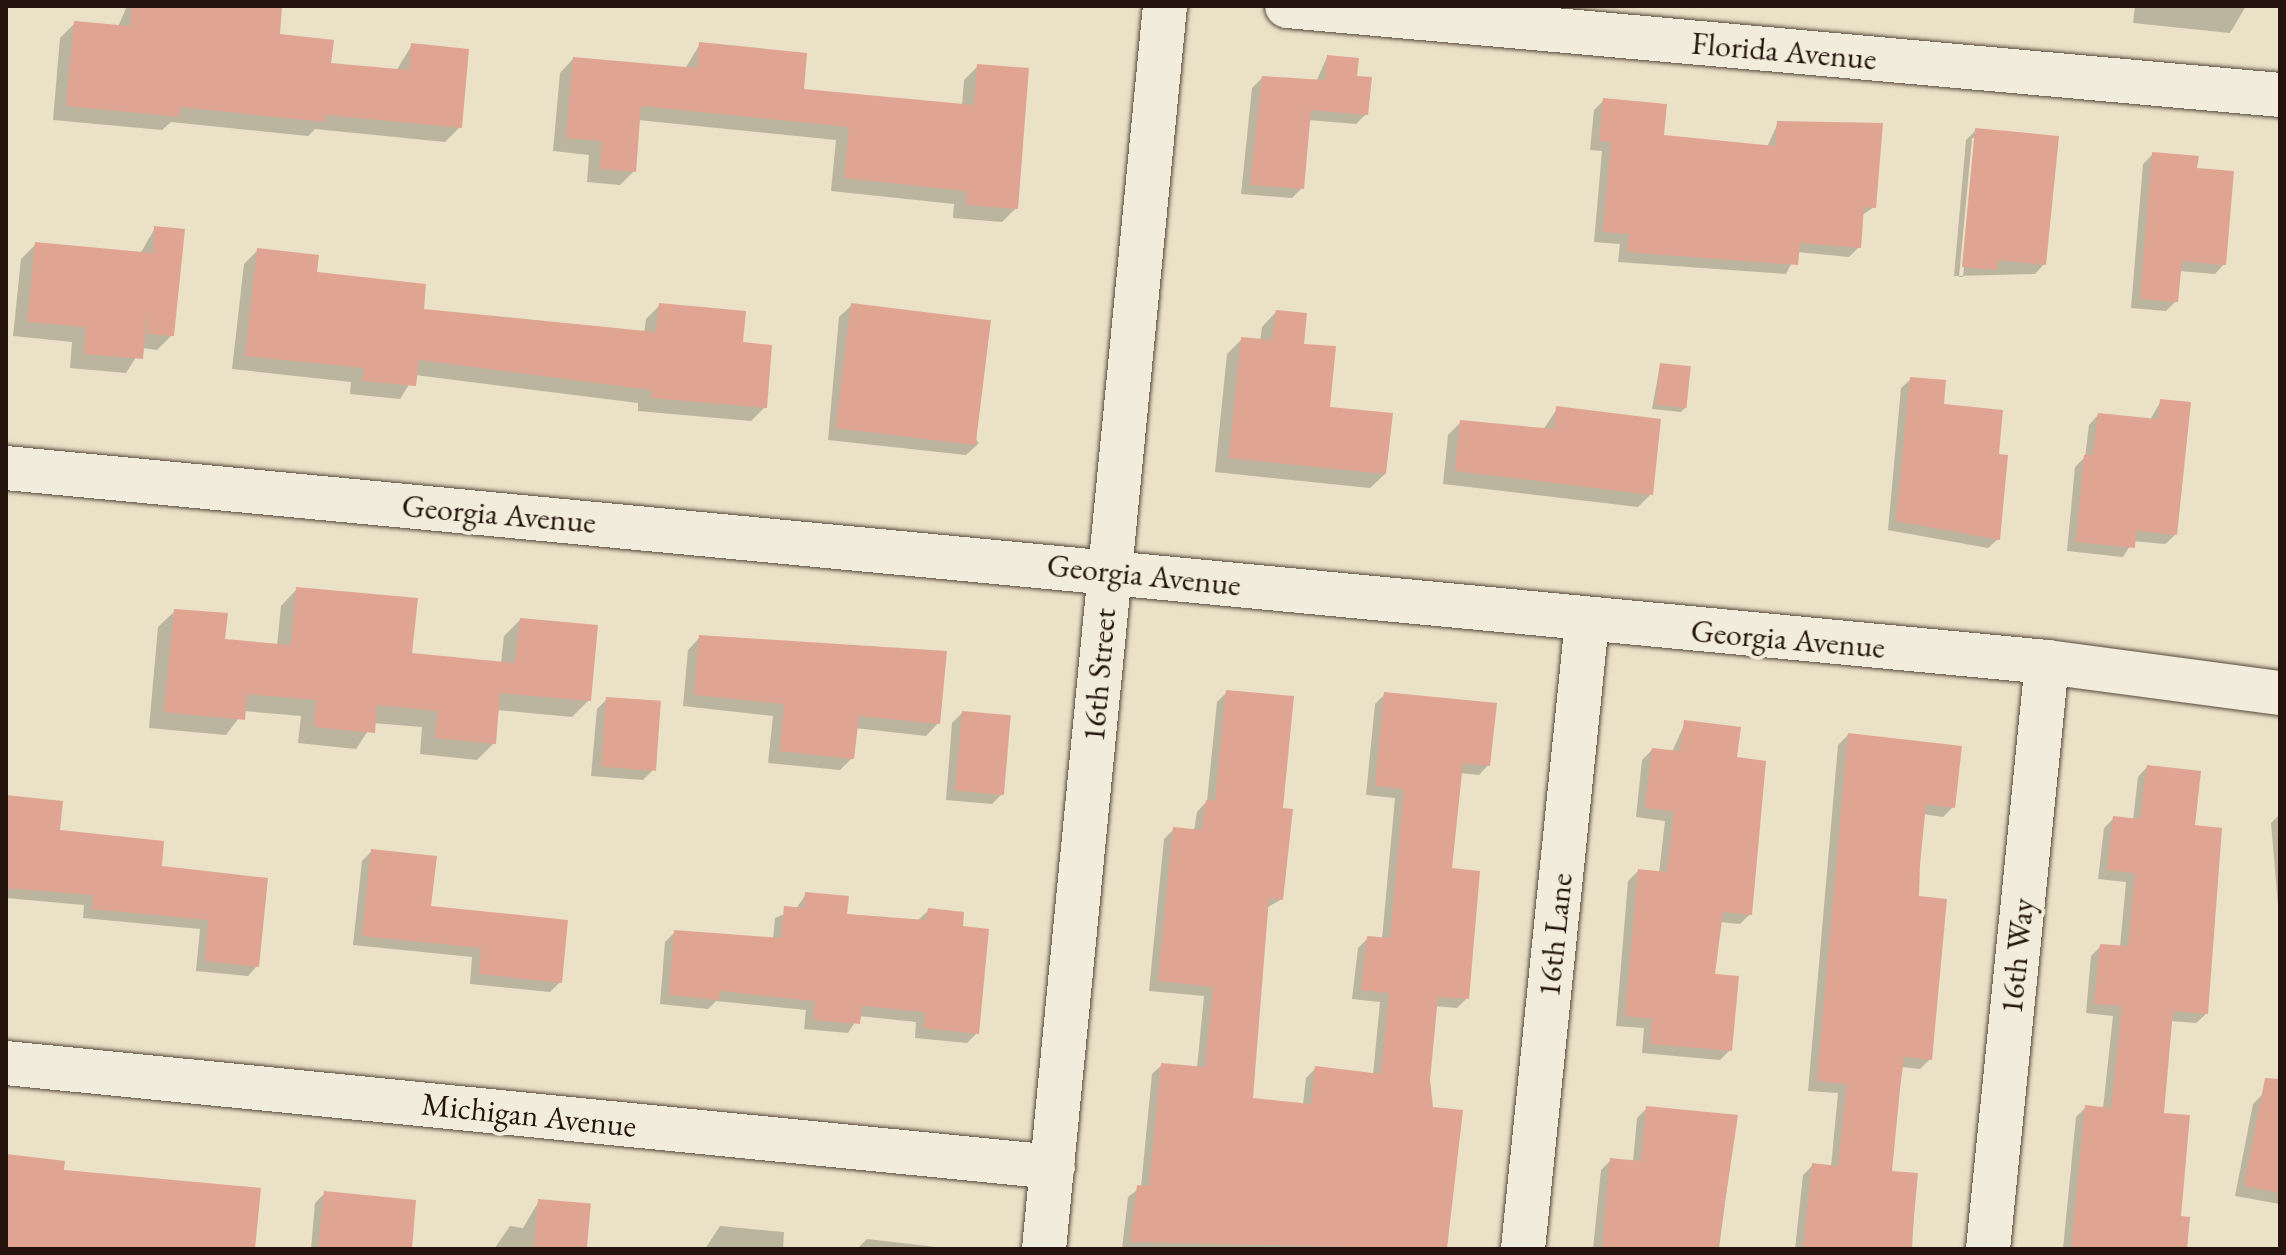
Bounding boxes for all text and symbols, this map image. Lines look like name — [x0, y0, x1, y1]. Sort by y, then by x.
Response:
street label: Florida Avenue — [1690, 24, 1878, 78]
street label: Georgia Avenue — [400, 486, 598, 542]
street label: Georgia Avenue — [1045, 546, 1243, 604]
street label: 16th Street — [1074, 607, 1124, 743]
street label: Georgia Avenue — [1689, 611, 1887, 667]
street label: 16th Lane — [1529, 871, 1581, 999]
street label: 16th Way — [1992, 896, 2042, 1016]
street label: Michigan Avenue — [420, 1085, 638, 1145]

